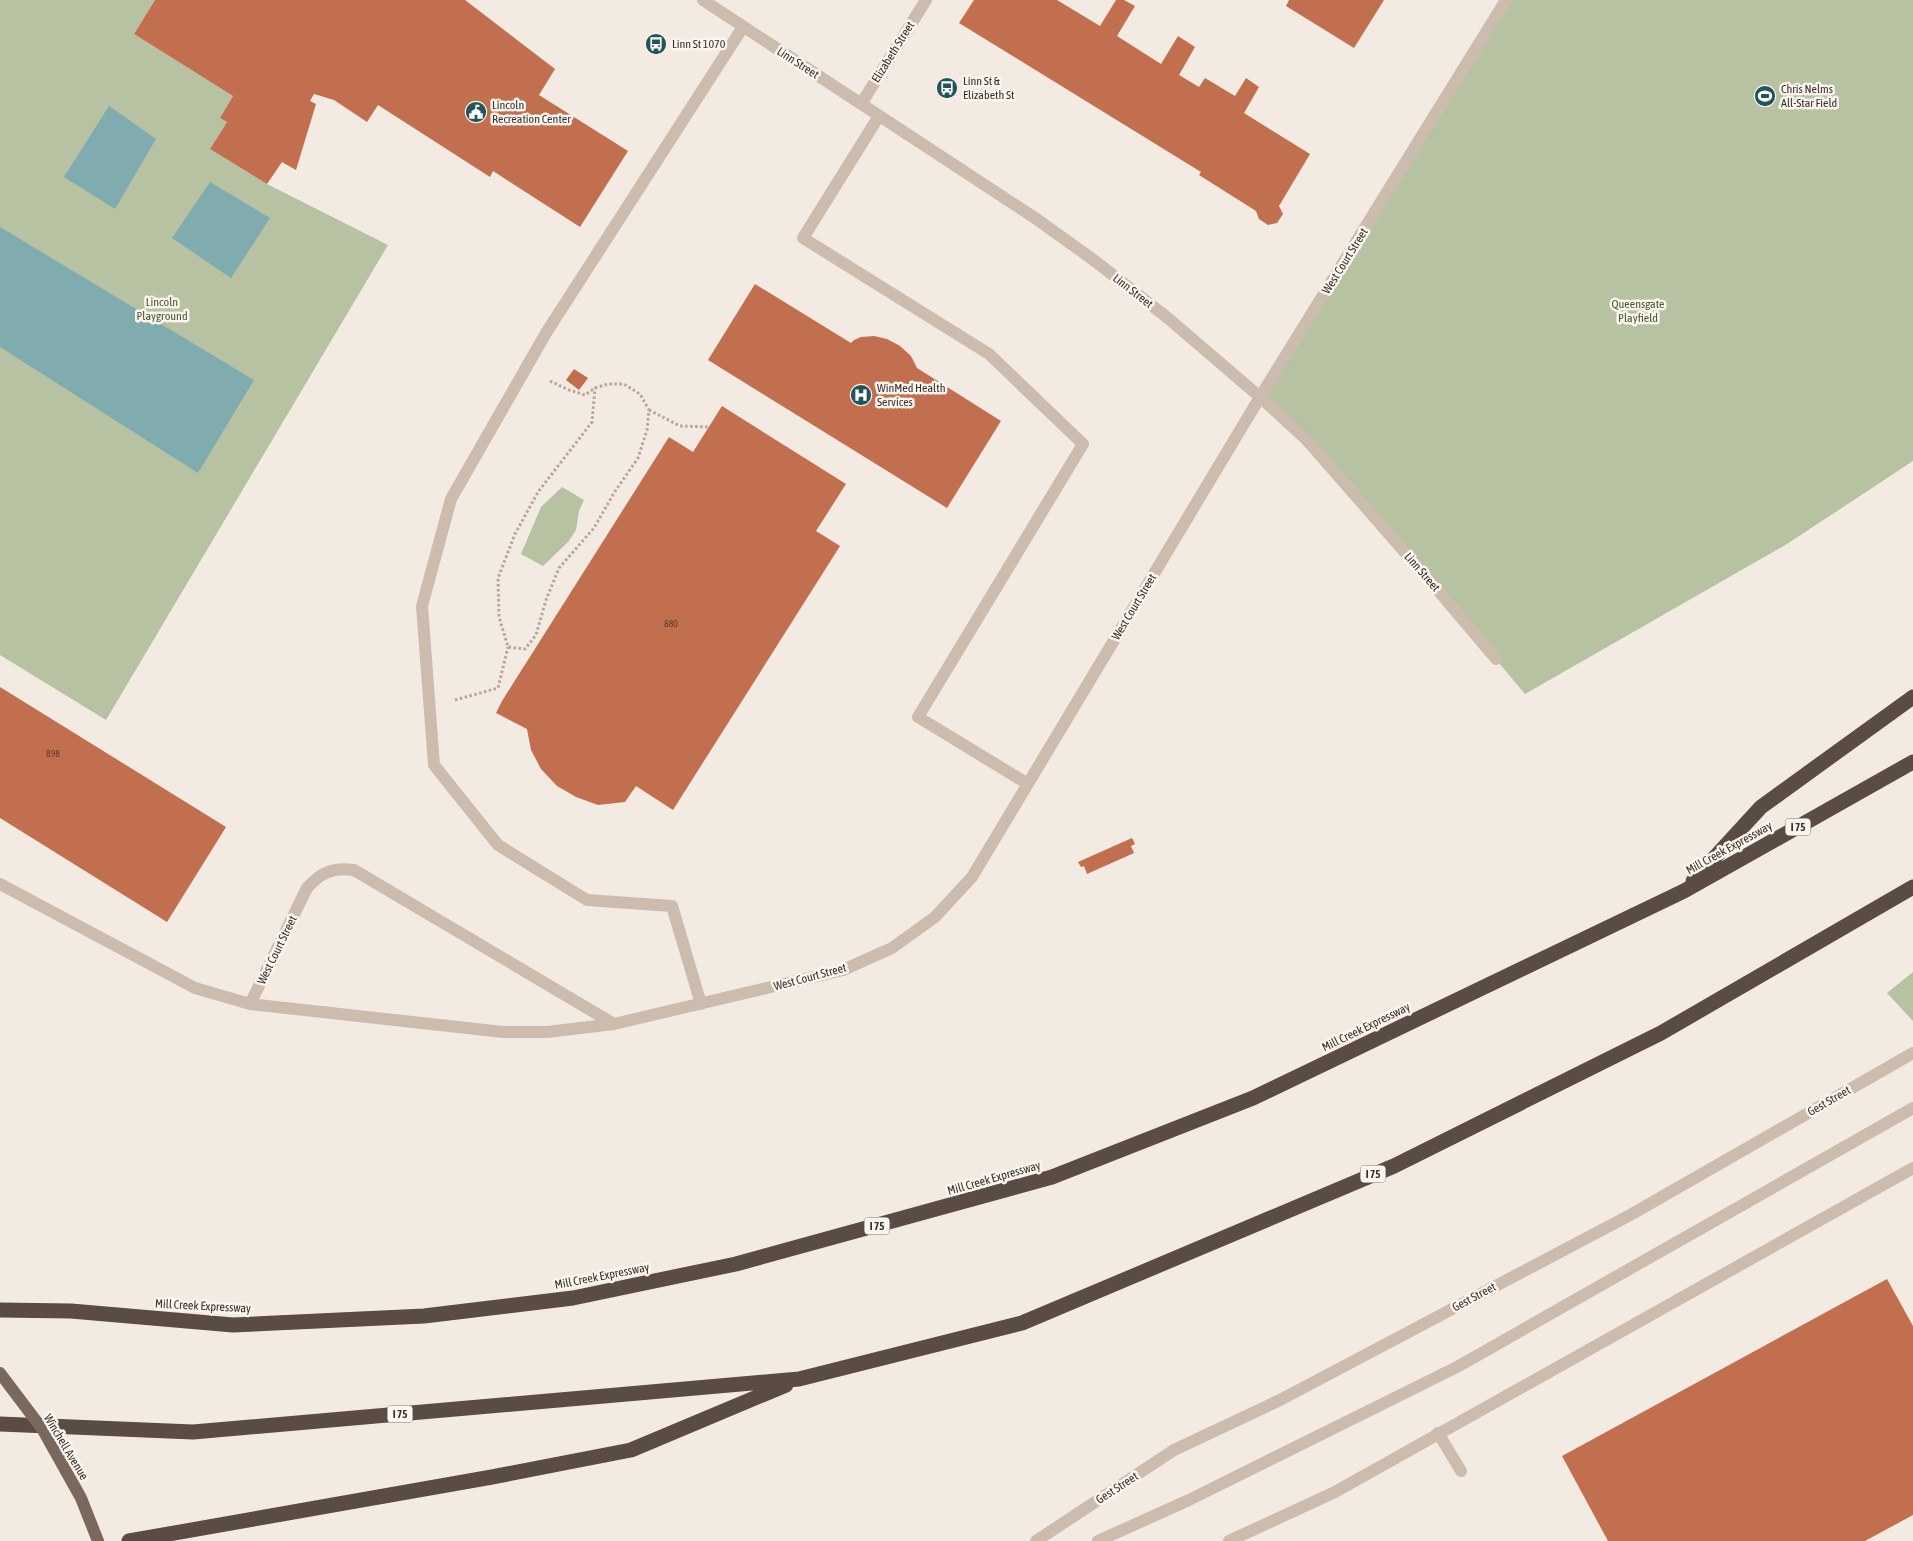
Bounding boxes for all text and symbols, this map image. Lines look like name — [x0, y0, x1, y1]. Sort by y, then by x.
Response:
street label: Elizabeth Street — [869, 18, 918, 85]
bus stop icon: Linn St 1070 — [644, 32, 668, 56]
place label: Linn St 1070 — [672, 37, 726, 51]
street label: Linn Street — [774, 44, 822, 82]
place label: Linn St & Elizabeth St — [963, 74, 1015, 102]
bus stop icon: Linn St & Elizabeth St — [935, 76, 959, 100]
place label: Chris Nelms All-Star Field — [1781, 82, 1837, 110]
sports icon: Chris Nelms All-Star Field — [1753, 84, 1777, 108]
place label: Lincoln Recreation Center — [492, 98, 571, 126]
public building icon: Lincoln Recreation Center — [464, 100, 488, 124]
street label: West Court Street — [1319, 225, 1371, 296]
street label: Linn Street — [1110, 271, 1156, 311]
park label: Lincoln Playground — [136, 295, 188, 323]
park label: Queensgate Playfield — [1612, 297, 1664, 325]
place label: WinMed Health Services — [877, 381, 946, 409]
hospital icon: WinMed Health Services — [849, 383, 873, 407]
street label: Linn Street — [1401, 550, 1443, 595]
street label: West Court Street — [1109, 571, 1160, 643]
house number: 880 — [664, 618, 678, 629]
house number: 898 — [46, 748, 60, 759]
street label: Mill Creek Expressway — [1684, 819, 1775, 877]
road number: I 75 — [1786, 819, 1810, 836]
street label: West Court Street — [254, 913, 300, 987]
street label: West Court Street — [772, 960, 848, 993]
street label: Mill Creek Expressway — [1320, 1000, 1412, 1054]
street label: Gest Street — [1805, 1083, 1854, 1119]
street label: Mill Creek Expressway — [946, 1158, 1042, 1198]
road number: I 75 — [1360, 1166, 1386, 1182]
road number: I 75 — [864, 1218, 890, 1234]
street label: Mill Creek Expressway — [553, 1260, 651, 1292]
street label: Gest Street — [1450, 1279, 1499, 1314]
street label: Mill Creek Expressway — [155, 1296, 251, 1316]
road number: I 75 — [388, 1406, 412, 1422]
street label: Winchell Avenue — [41, 1412, 91, 1482]
street label: Gest Street — [1093, 1469, 1141, 1507]

